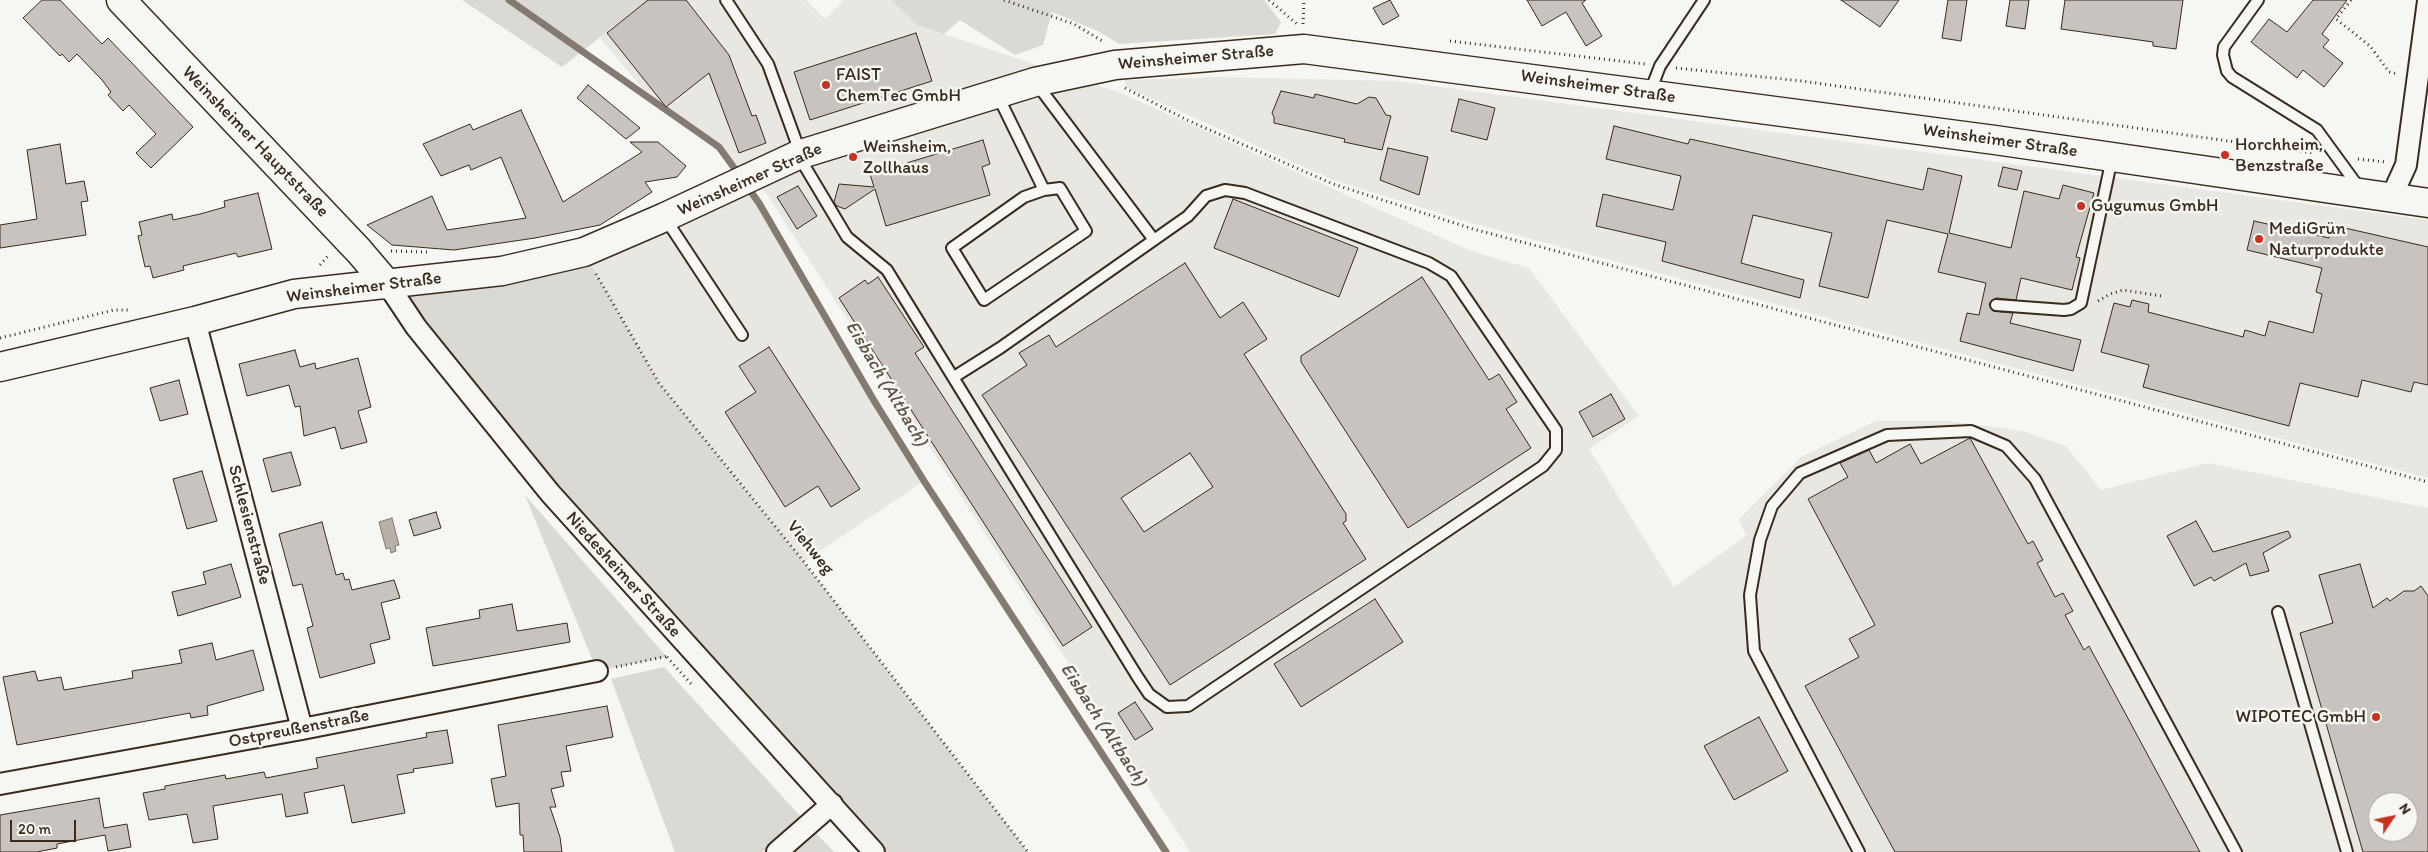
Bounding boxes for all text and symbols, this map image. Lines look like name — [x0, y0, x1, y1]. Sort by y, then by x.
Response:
street label: Weinsheimer Straße — [1117, 40, 1275, 76]
street label: Weinsheimer Hauptstraße — [177, 62, 333, 222]
place label: FAIST ChemTec GmbH — [836, 64, 961, 106]
street label: Weinsheimer Straße — [1519, 65, 1677, 109]
marker: FAIST ChemTec GmbH — [820, 79, 832, 91]
street label: Weinsheimer Straße — [1921, 119, 2079, 163]
place label: Horchheim, Benzstraße — [2235, 134, 2324, 176]
place label: Weinsheim, Zollhaus — [863, 136, 951, 178]
street label: Weinsheimer Straße — [674, 138, 826, 222]
marker: Horchheim, Benzstraße — [2219, 149, 2231, 161]
marker: Weinsheim, Zollhaus — [847, 151, 859, 163]
place label: Gugumus GmbH — [2091, 195, 2218, 217]
marker: Gugumus GmbH — [2075, 200, 2087, 212]
place label: MediGrün Naturprodukte — [2269, 218, 2384, 260]
marker: MediGrün Naturprodukte — [2253, 233, 2265, 245]
street label: Weinsheimer Straße — [285, 268, 443, 308]
water label: Eisbach (Altbach) — [840, 317, 932, 451]
street label: Schlesienstraße — [223, 463, 275, 587]
street label: Niedesheimer Straße — [561, 508, 685, 642]
street label: Viehweg — [782, 516, 838, 580]
water label: Eisbach (Altbach) — [1055, 659, 1151, 791]
street label: Ostpreußenstraße — [227, 705, 371, 753]
place label: WIPOTEC GmbH — [2236, 706, 2366, 728]
marker: WIPOTEC GmbH — [2370, 711, 2382, 723]
north arrow — [2368, 792, 2418, 842]
text: N — [2395, 800, 2415, 818]
scale bar — [12, 810, 79, 842]
text: 20 m — [18, 820, 51, 838]

